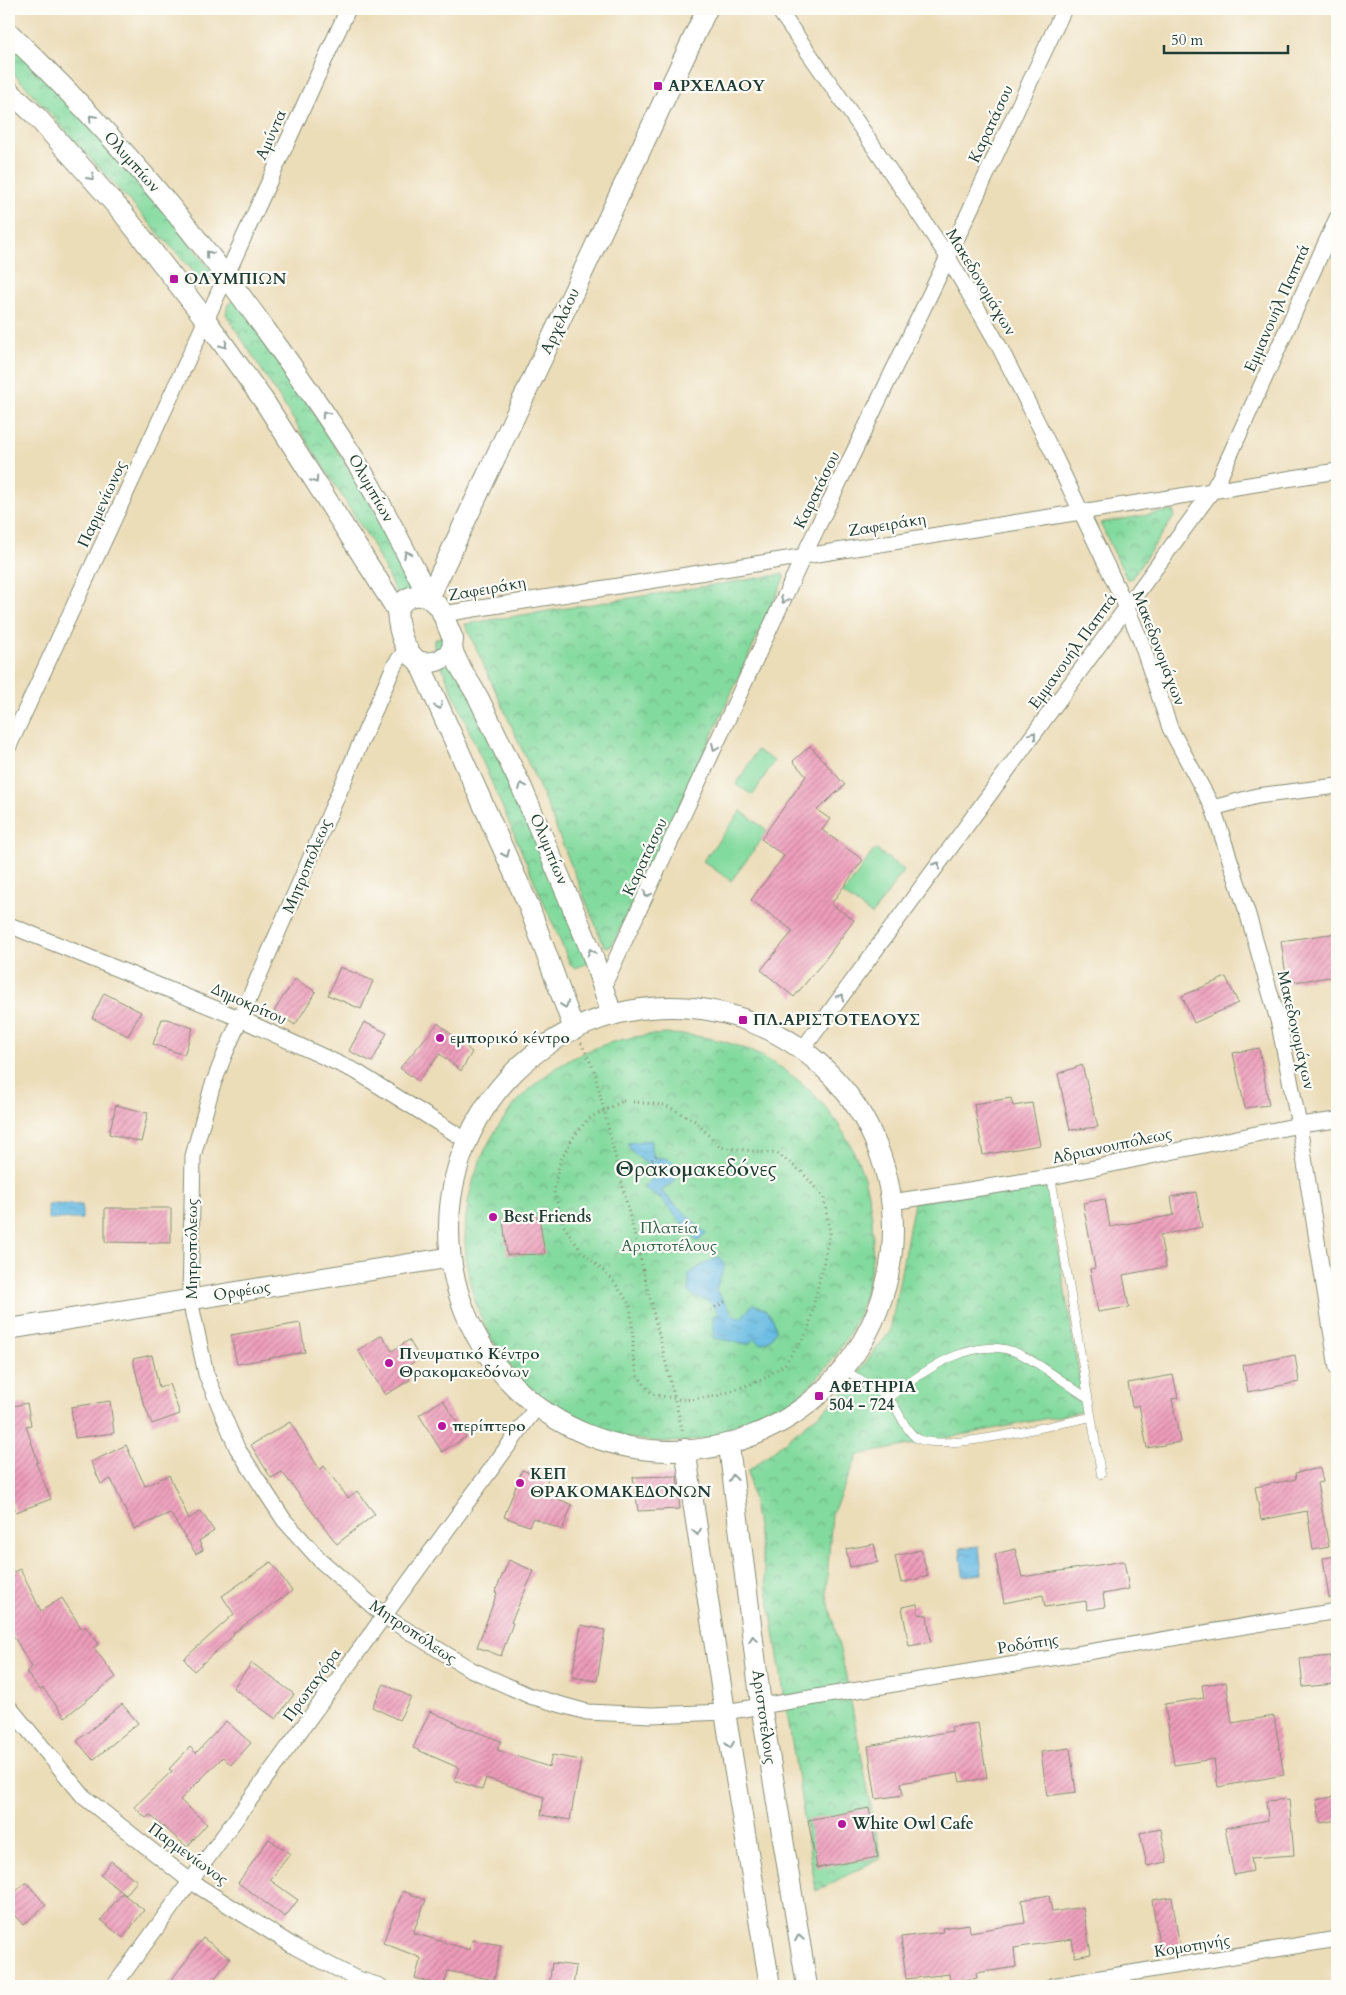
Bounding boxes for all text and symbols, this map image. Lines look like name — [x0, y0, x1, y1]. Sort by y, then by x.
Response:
scale bar — [1164, 22, 1287, 54]
text: 50 m — [1171, 30, 1203, 50]
place label: ΑΡΧΕΛΑΟΥ — [668, 75, 765, 97]
marker: ΑΡΧΕΛΑΟΥ — [652, 80, 664, 92]
street label: Καρατάσου — [963, 81, 1019, 167]
street label: Αμύντα — [250, 106, 292, 164]
one-way arrow — [89, 114, 98, 123]
street label: Ολυμπίων — [99, 127, 165, 197]
one-way arrow — [85, 171, 94, 180]
street label: Μακεδονομάχων — [940, 224, 1022, 340]
street label: Εμμανουήλ Παππά — [1239, 240, 1315, 376]
one-way arrow — [206, 251, 215, 260]
place label: ΟΛΥΜΠΙΩΝ — [184, 268, 286, 290]
marker: ΟΛΥΜΠΙΩΝ — [168, 273, 180, 285]
street label: Αρχελάου — [535, 284, 585, 358]
one-way arrow — [218, 339, 227, 349]
one-way arrow — [322, 410, 331, 420]
street label: Καρατάσου — [789, 448, 845, 532]
street label: Ολυμπίων — [343, 450, 399, 526]
street label: Παρμενίωνος — [72, 457, 132, 551]
one-way arrow — [309, 474, 318, 484]
street label: Ζαφειράκη — [847, 508, 927, 542]
one-way arrow — [403, 550, 413, 559]
street label: Ζαφειράκη — [447, 571, 527, 607]
street label: Μακεδονομάχων — [1127, 587, 1191, 709]
street label: Εμμανουήλ Παππά — [1023, 589, 1123, 713]
one-way arrow — [780, 594, 790, 603]
one-way arrow — [433, 701, 444, 710]
one-way arrow — [1028, 732, 1036, 741]
one-way arrow — [711, 742, 721, 751]
one-way arrow — [517, 782, 528, 791]
street label: Ολυμπίων — [524, 810, 574, 888]
street label: Καρατάσου — [617, 814, 673, 900]
street label: Μητροπόλεως — [277, 815, 337, 917]
one-way arrow — [499, 849, 510, 858]
one-way arrow — [931, 862, 940, 871]
one-way arrow — [642, 889, 653, 898]
one-way arrow — [587, 948, 597, 957]
street label: Μακεδονομάχων — [1272, 968, 1320, 1092]
street label: Δημοκρίτου — [208, 978, 290, 1030]
one-way arrow — [835, 993, 844, 1003]
one-way arrow — [559, 1000, 569, 1009]
place label: ΠΛ.ΑΡΙΣΤΟΤΕΛΟΥΣ — [753, 1009, 920, 1031]
marker: ΠΛ.ΑΡΙΣΤΟΤΕΛΟΥΣ — [737, 1014, 749, 1026]
place label: εμπορικό κέντρο — [450, 1027, 570, 1049]
marker: εμπορικό κέντρο — [434, 1032, 446, 1044]
street label: Αδριανουπόλεως — [1050, 1123, 1174, 1169]
district label: Θρακομακεδόνες — [615, 1155, 777, 1184]
street label: Μητροπόλεως — [181, 1198, 203, 1299]
place label: Best Friends — [503, 1206, 592, 1228]
marker: Best Friends — [487, 1211, 499, 1223]
park label: Πλατεία Αριστοτέλους — [621, 1217, 717, 1257]
street label: Ορφέως — [212, 1276, 272, 1306]
place label: Πνευματικό Κέντρο Θρακομακεδόνων — [399, 1343, 539, 1383]
marker: Πνευματικό Κέντρο Θρακομακεδόνων — [383, 1357, 395, 1369]
place label: ΑΦΕΤΗΡΙΑ 504 - 724 — [829, 1376, 916, 1416]
marker: ΑΦΕΤΗΡΙΑ 504 - 724 — [813, 1390, 825, 1402]
place label: περίπτερο — [452, 1415, 526, 1437]
marker: περίπτερο — [436, 1420, 448, 1432]
place label: ΚΕΠ ΘΡΑΚΟΜΑΚΕΔΟΝΩΝ — [530, 1463, 711, 1503]
one-way arrow — [728, 1474, 739, 1482]
marker: ΚΕΠ ΘΡΑΚΟΜΑΚΕΔΟΝΩΝ — [514, 1477, 526, 1489]
one-way arrow — [692, 1528, 702, 1537]
street label: Μητροπόλεως — [365, 1595, 461, 1669]
street label: Ροδόπης — [996, 1628, 1060, 1660]
one-way arrow — [748, 1635, 759, 1643]
street label: Πρωταγόρα — [278, 1643, 346, 1726]
street label: Αριστοτέλους — [746, 1668, 782, 1766]
one-way arrow — [725, 1740, 735, 1749]
place label: White Owl Cafe — [851, 1813, 974, 1835]
street label: Παρμενίωνος — [144, 1818, 233, 1891]
marker: White Owl Cafe — [836, 1818, 848, 1830]
street label: Κομοτηνής — [1152, 1929, 1232, 1963]
one-way arrow — [795, 1934, 805, 1943]

